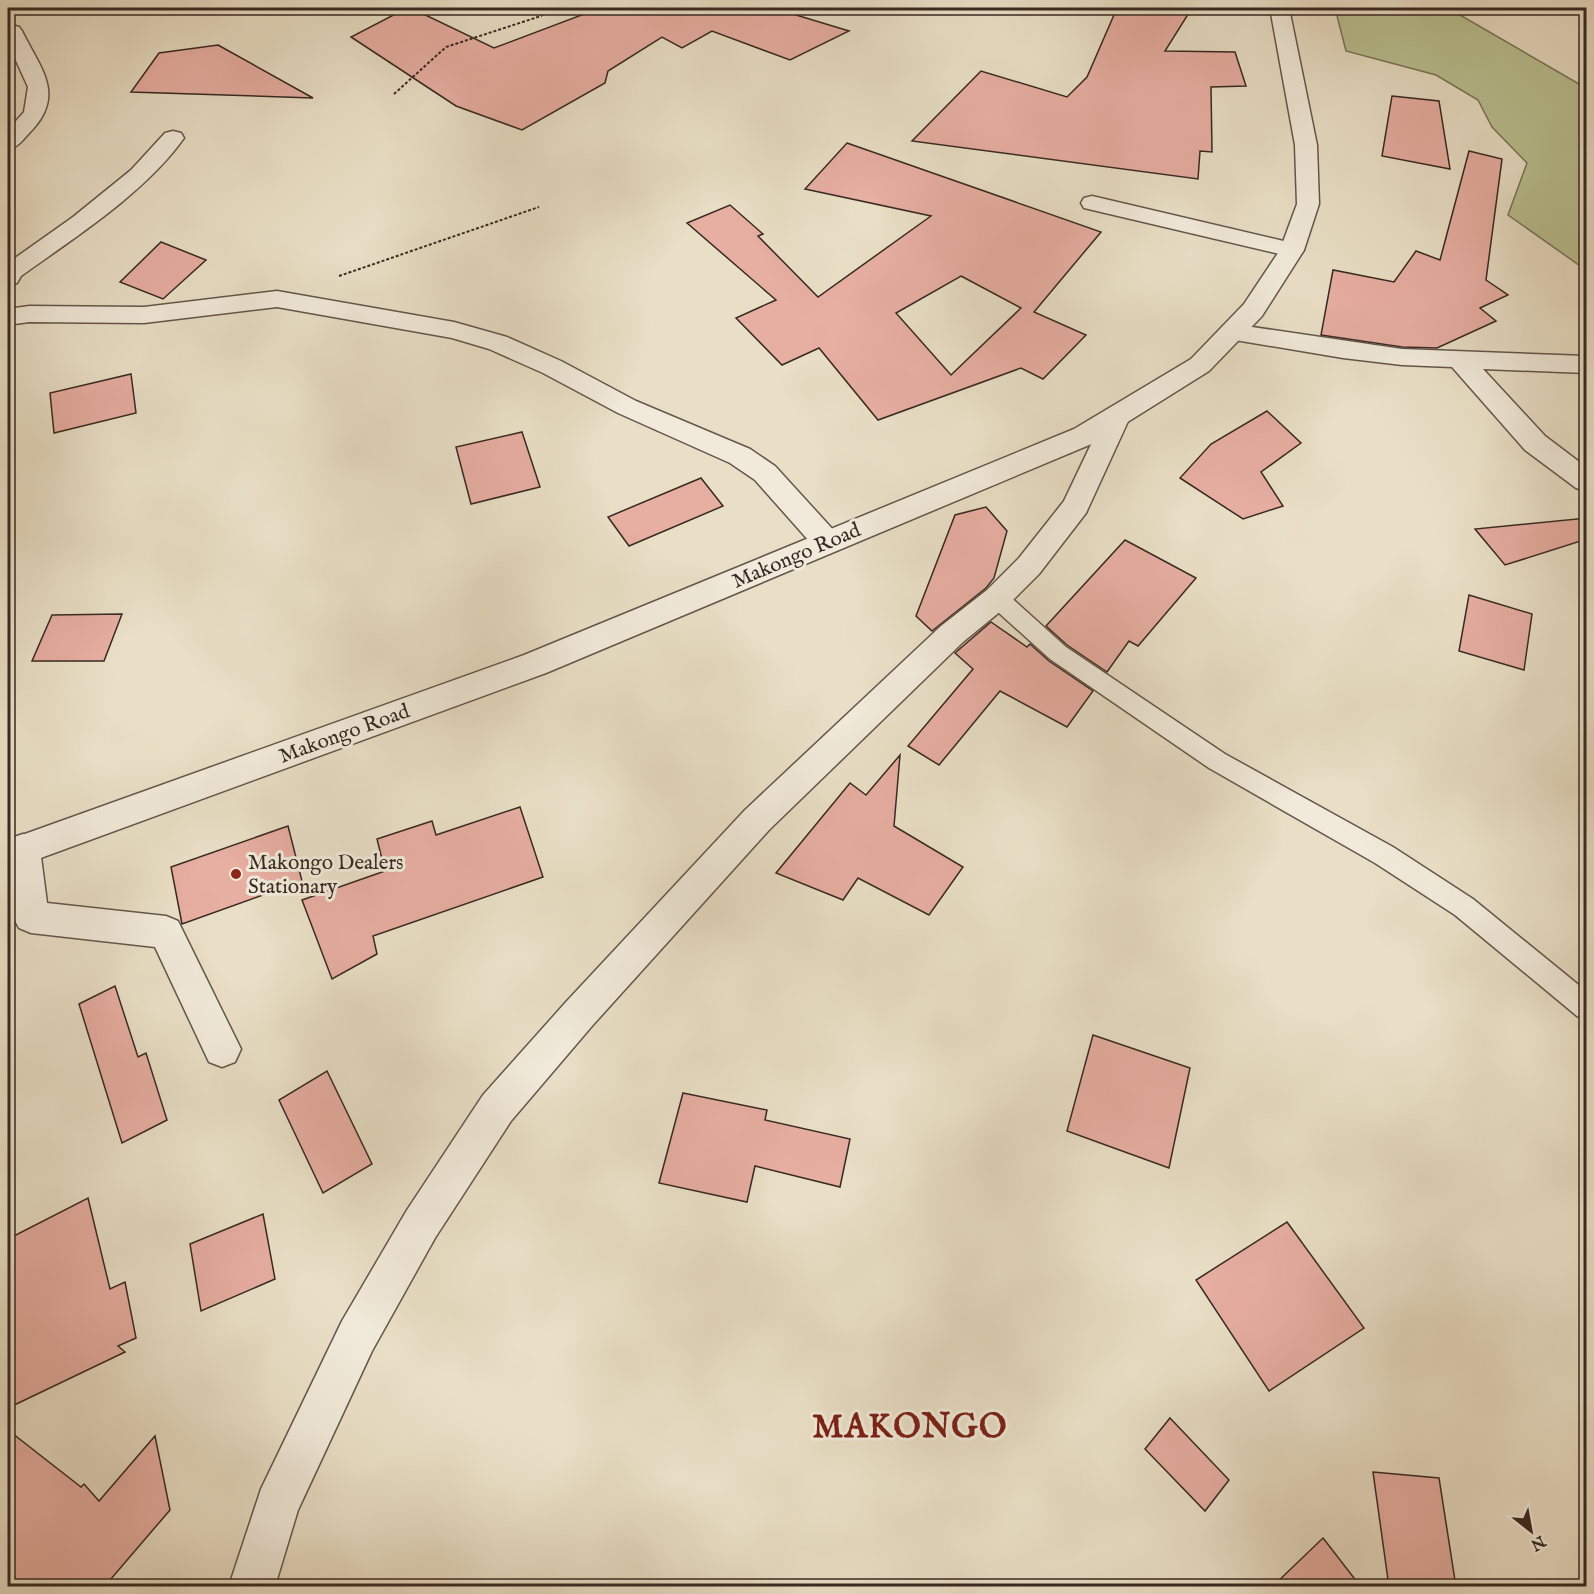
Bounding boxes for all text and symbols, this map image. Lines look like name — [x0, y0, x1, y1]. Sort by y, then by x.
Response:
street label: Makongo Road — [728, 517, 866, 596]
street label: Makongo Road — [276, 698, 414, 771]
place label: Makongo Dealers Stationary — [248, 850, 404, 901]
marker: Makongo Dealers Stationary — [229, 867, 243, 881]
district label: MAKONGO — [812, 1407, 1008, 1449]
north arrow — [1501, 1501, 1561, 1561]
text: N — [1526, 1529, 1550, 1554]

